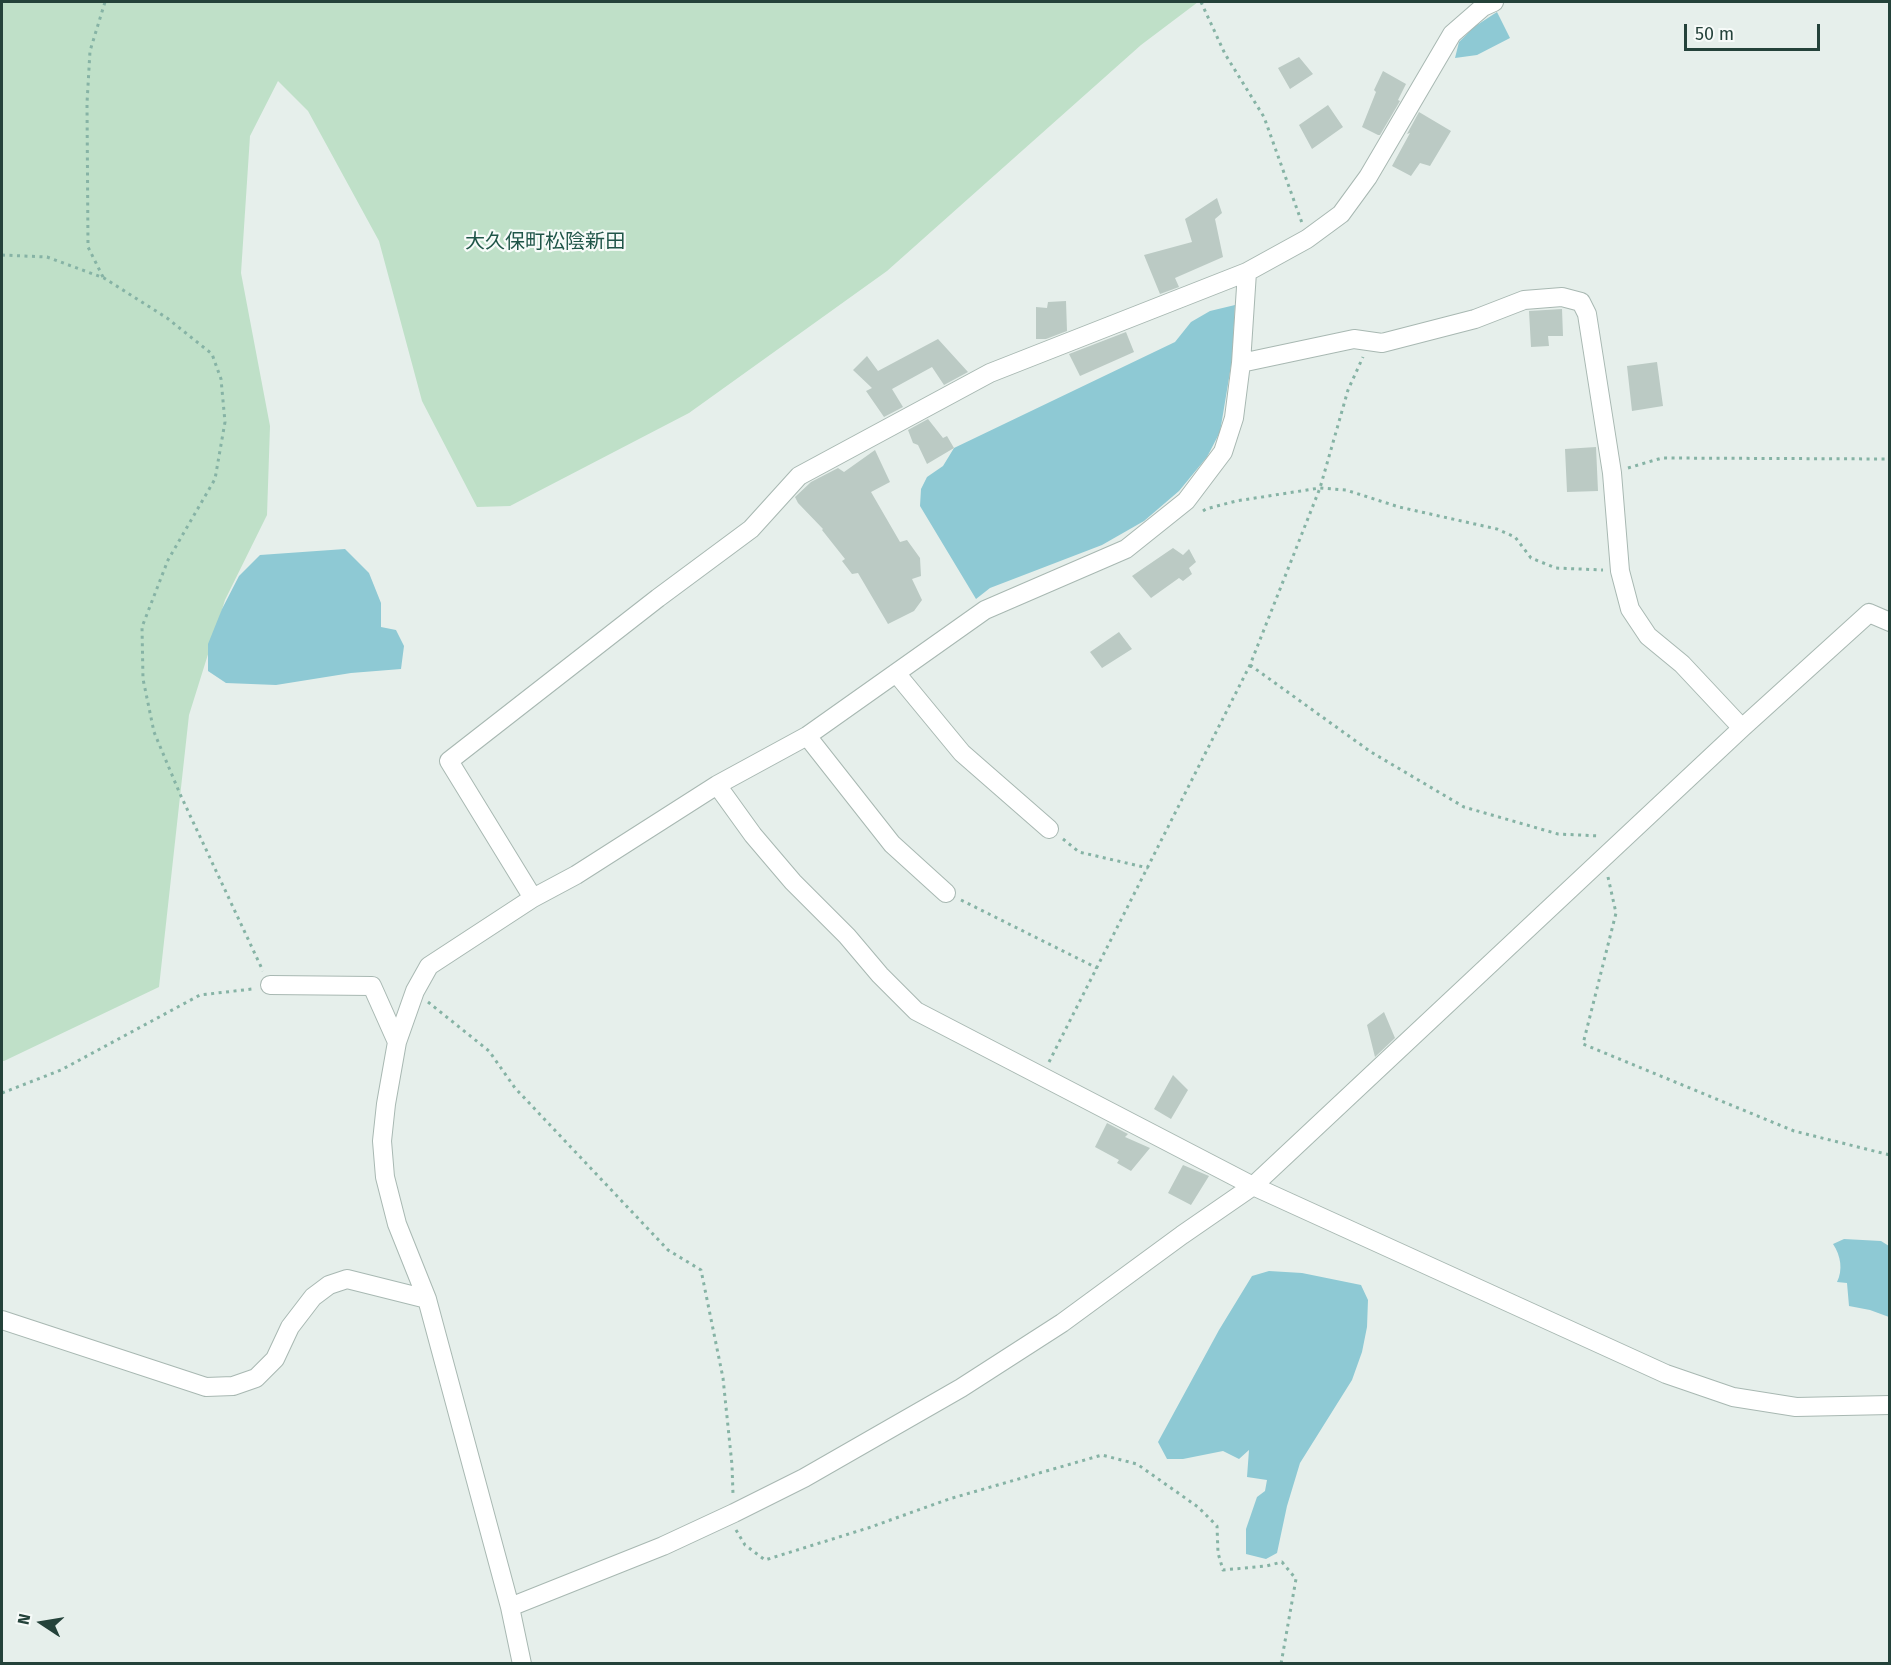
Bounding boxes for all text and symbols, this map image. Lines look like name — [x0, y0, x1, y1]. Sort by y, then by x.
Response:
scale bar — [1687, 12, 1824, 50]
text: 50 m — [1695, 23, 1734, 45]
district label: 大久保町松陰新田 — [465, 230, 625, 254]
north arrow — [12, 1593, 72, 1653]
text: N — [14, 1612, 34, 1626]

